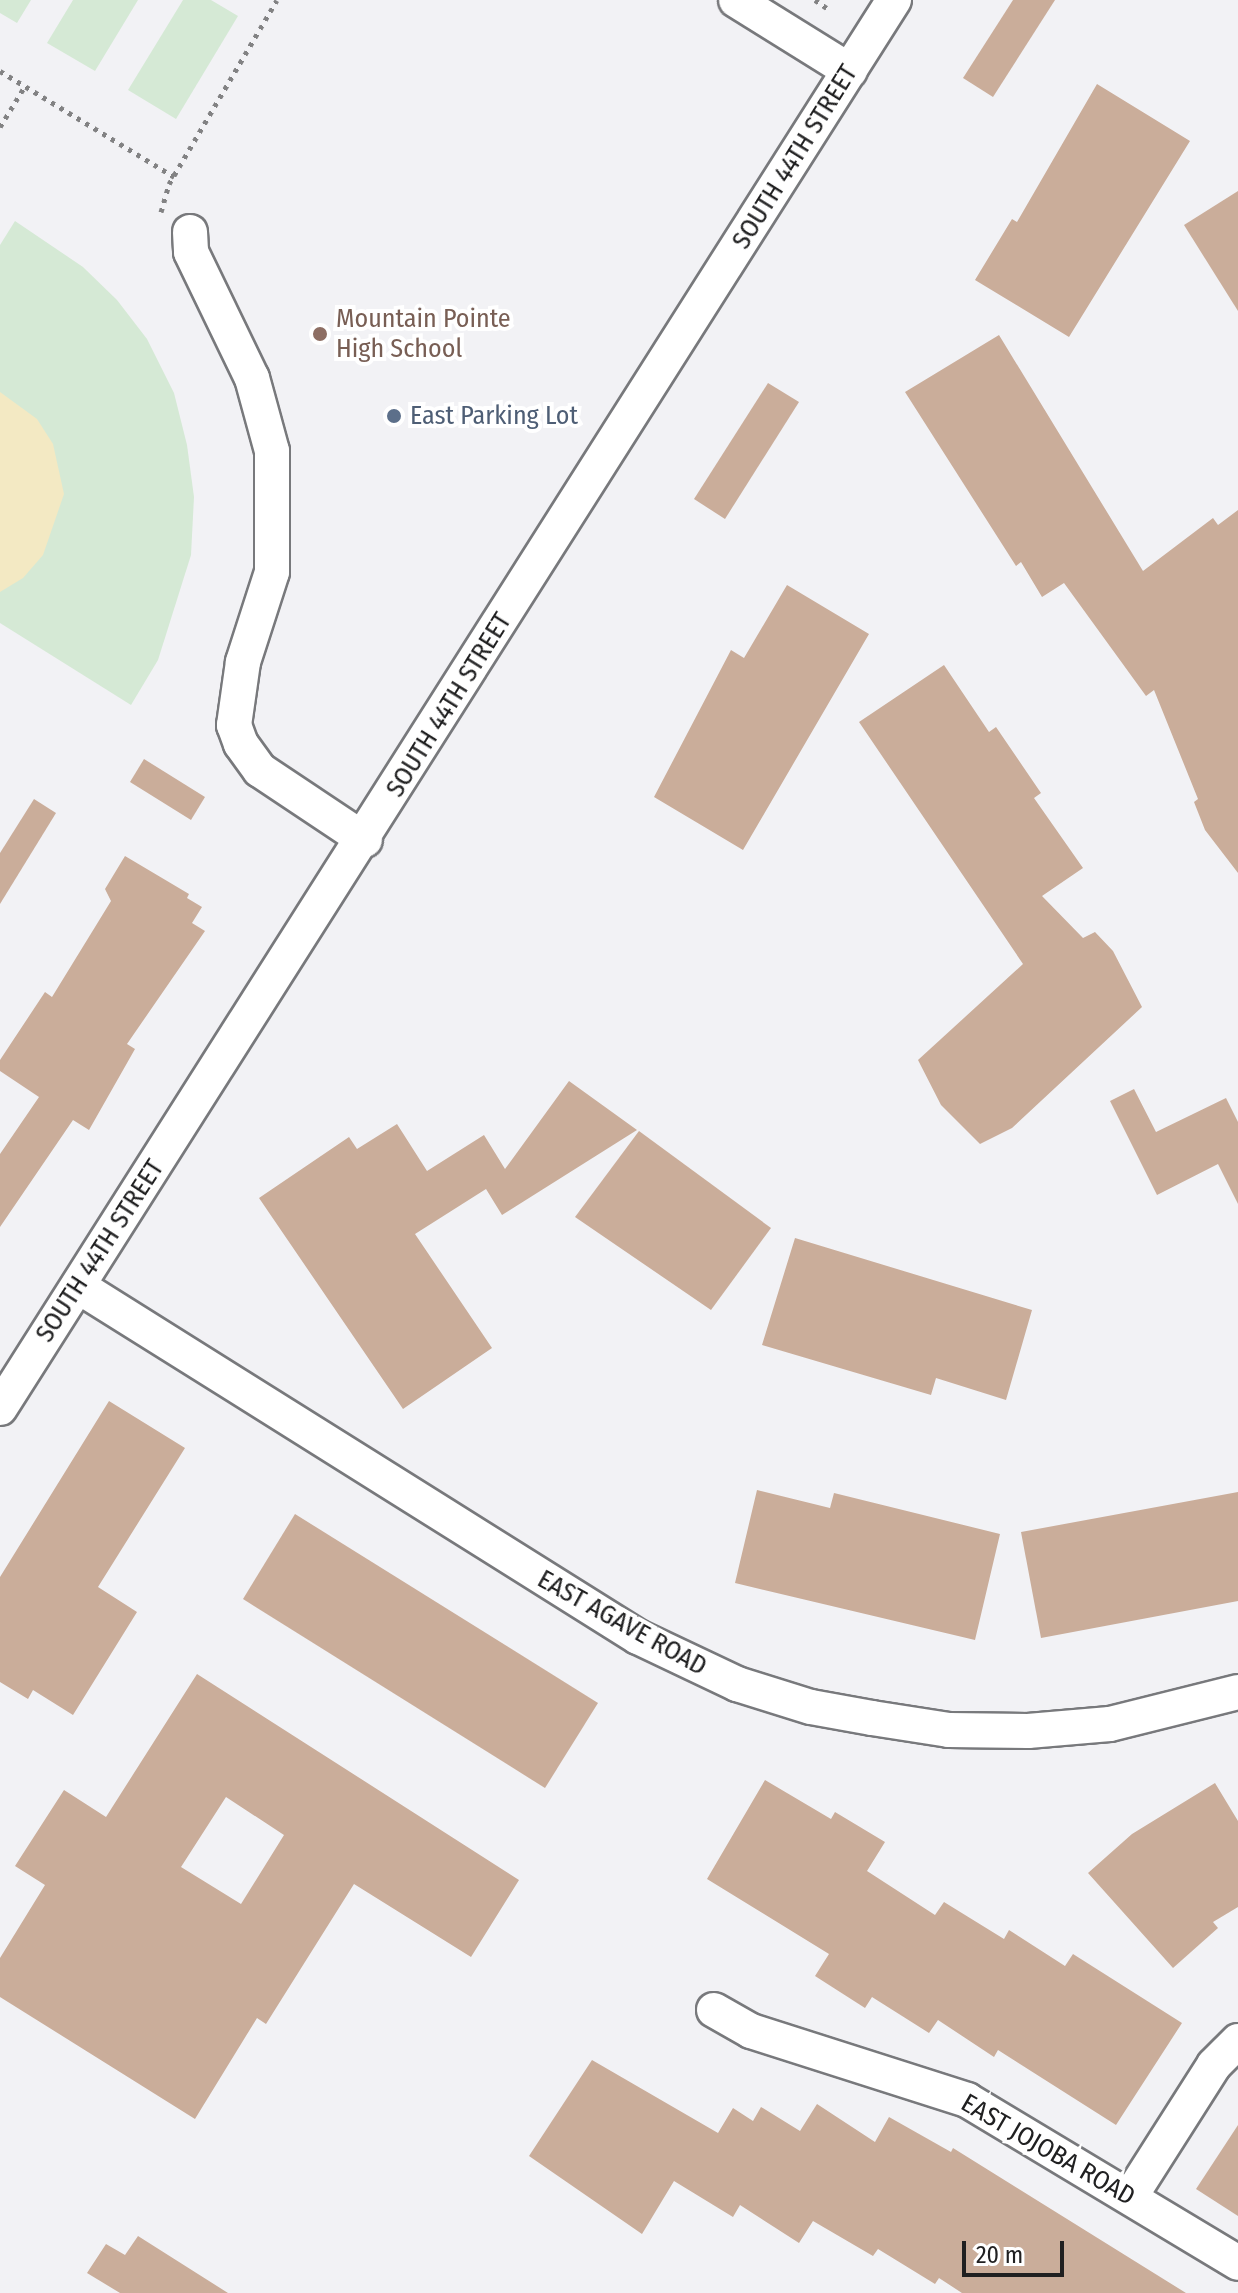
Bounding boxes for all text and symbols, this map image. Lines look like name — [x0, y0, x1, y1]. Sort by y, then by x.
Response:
street label: SOUTH 44TH STREET — [726, 59, 864, 255]
place label: Mountain Pointe High School — [336, 303, 511, 364]
marker: Mountain Pointe High School — [311, 325, 329, 343]
place label: East Parking Lot — [410, 400, 578, 432]
marker: East Parking Lot — [385, 407, 403, 425]
street label: SOUTH 44TH STREET — [380, 607, 518, 803]
street label: SOUTH 44TH STREET — [29, 1154, 171, 1348]
street label: EAST AGAVE ROAD — [532, 1564, 712, 1682]
street label: EAST JOJOBA ROAD — [955, 2088, 1141, 2212]
scale bar — [966, 2225, 1068, 2275]
text: 20 m — [976, 2241, 1023, 2269]

